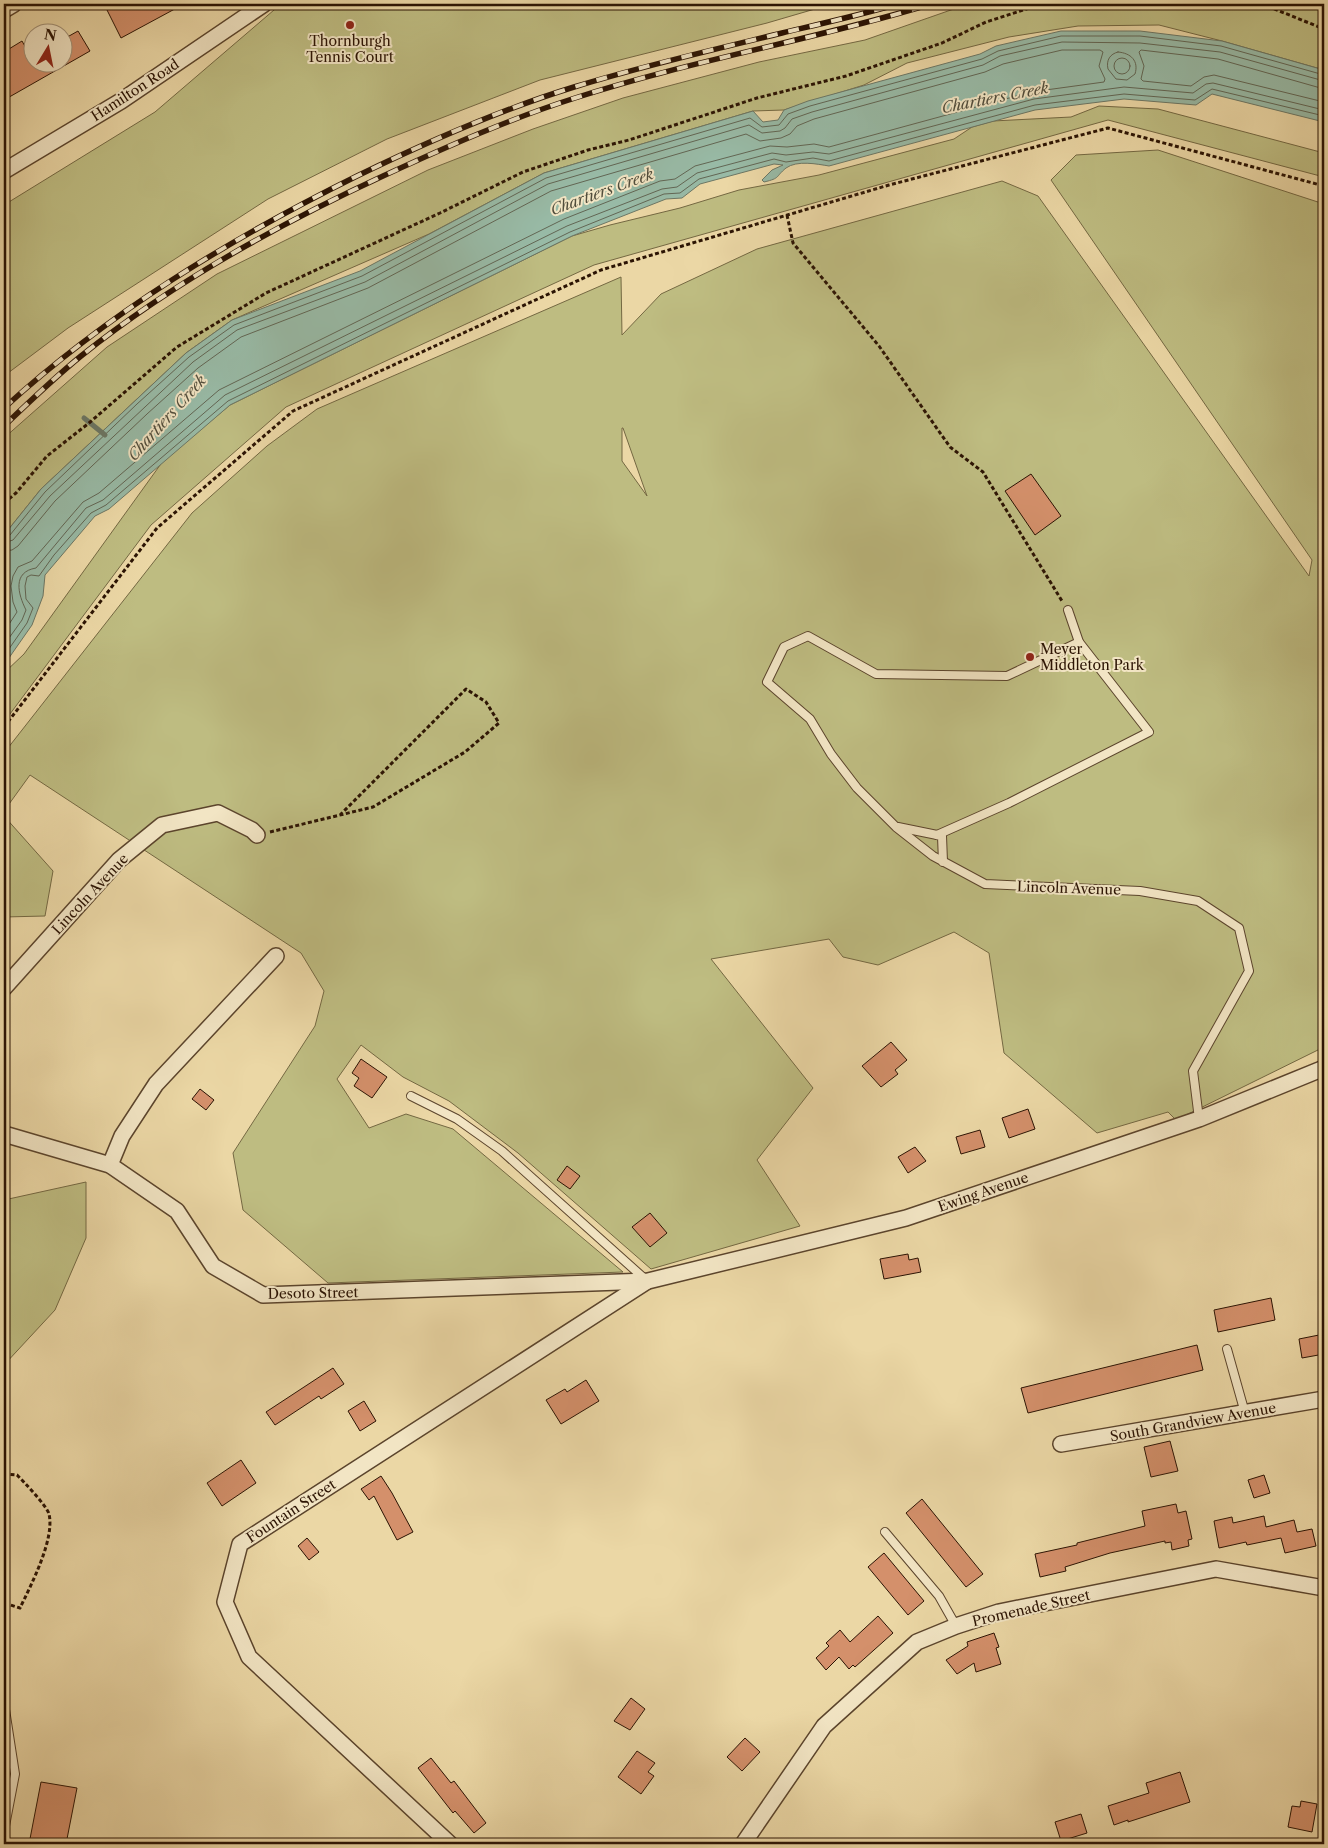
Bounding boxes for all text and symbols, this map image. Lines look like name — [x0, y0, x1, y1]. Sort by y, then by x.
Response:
marker: Thornburgh Tennis Court — [344, 19, 356, 31]
north arrow — [22, 22, 72, 72]
text: N — [43, 25, 58, 45]
place label: Thornburgh Tennis Court — [306, 32, 394, 66]
street label: Hamilton Road — [88, 55, 183, 125]
water label: Chartiers Creek — [940, 78, 1050, 117]
water label: Chartiers Creek — [548, 164, 656, 219]
water label: Chartiers Creek — [123, 371, 210, 464]
place label: Meyer Middleton Park — [1040, 640, 1145, 674]
marker: Meyer Middleton Park — [1024, 651, 1036, 663]
street label: Lincoln Avenue — [48, 850, 132, 938]
street label: Lincoln Avenue — [1017, 877, 1121, 899]
street label: Ewing Avenue — [935, 1168, 1031, 1216]
street label: Desoto Street — [267, 1283, 359, 1303]
street label: South Grandview Avenue — [1109, 1399, 1278, 1445]
street label: Fountain Street — [243, 1475, 339, 1547]
street label: Promenade Street — [970, 1586, 1092, 1630]

